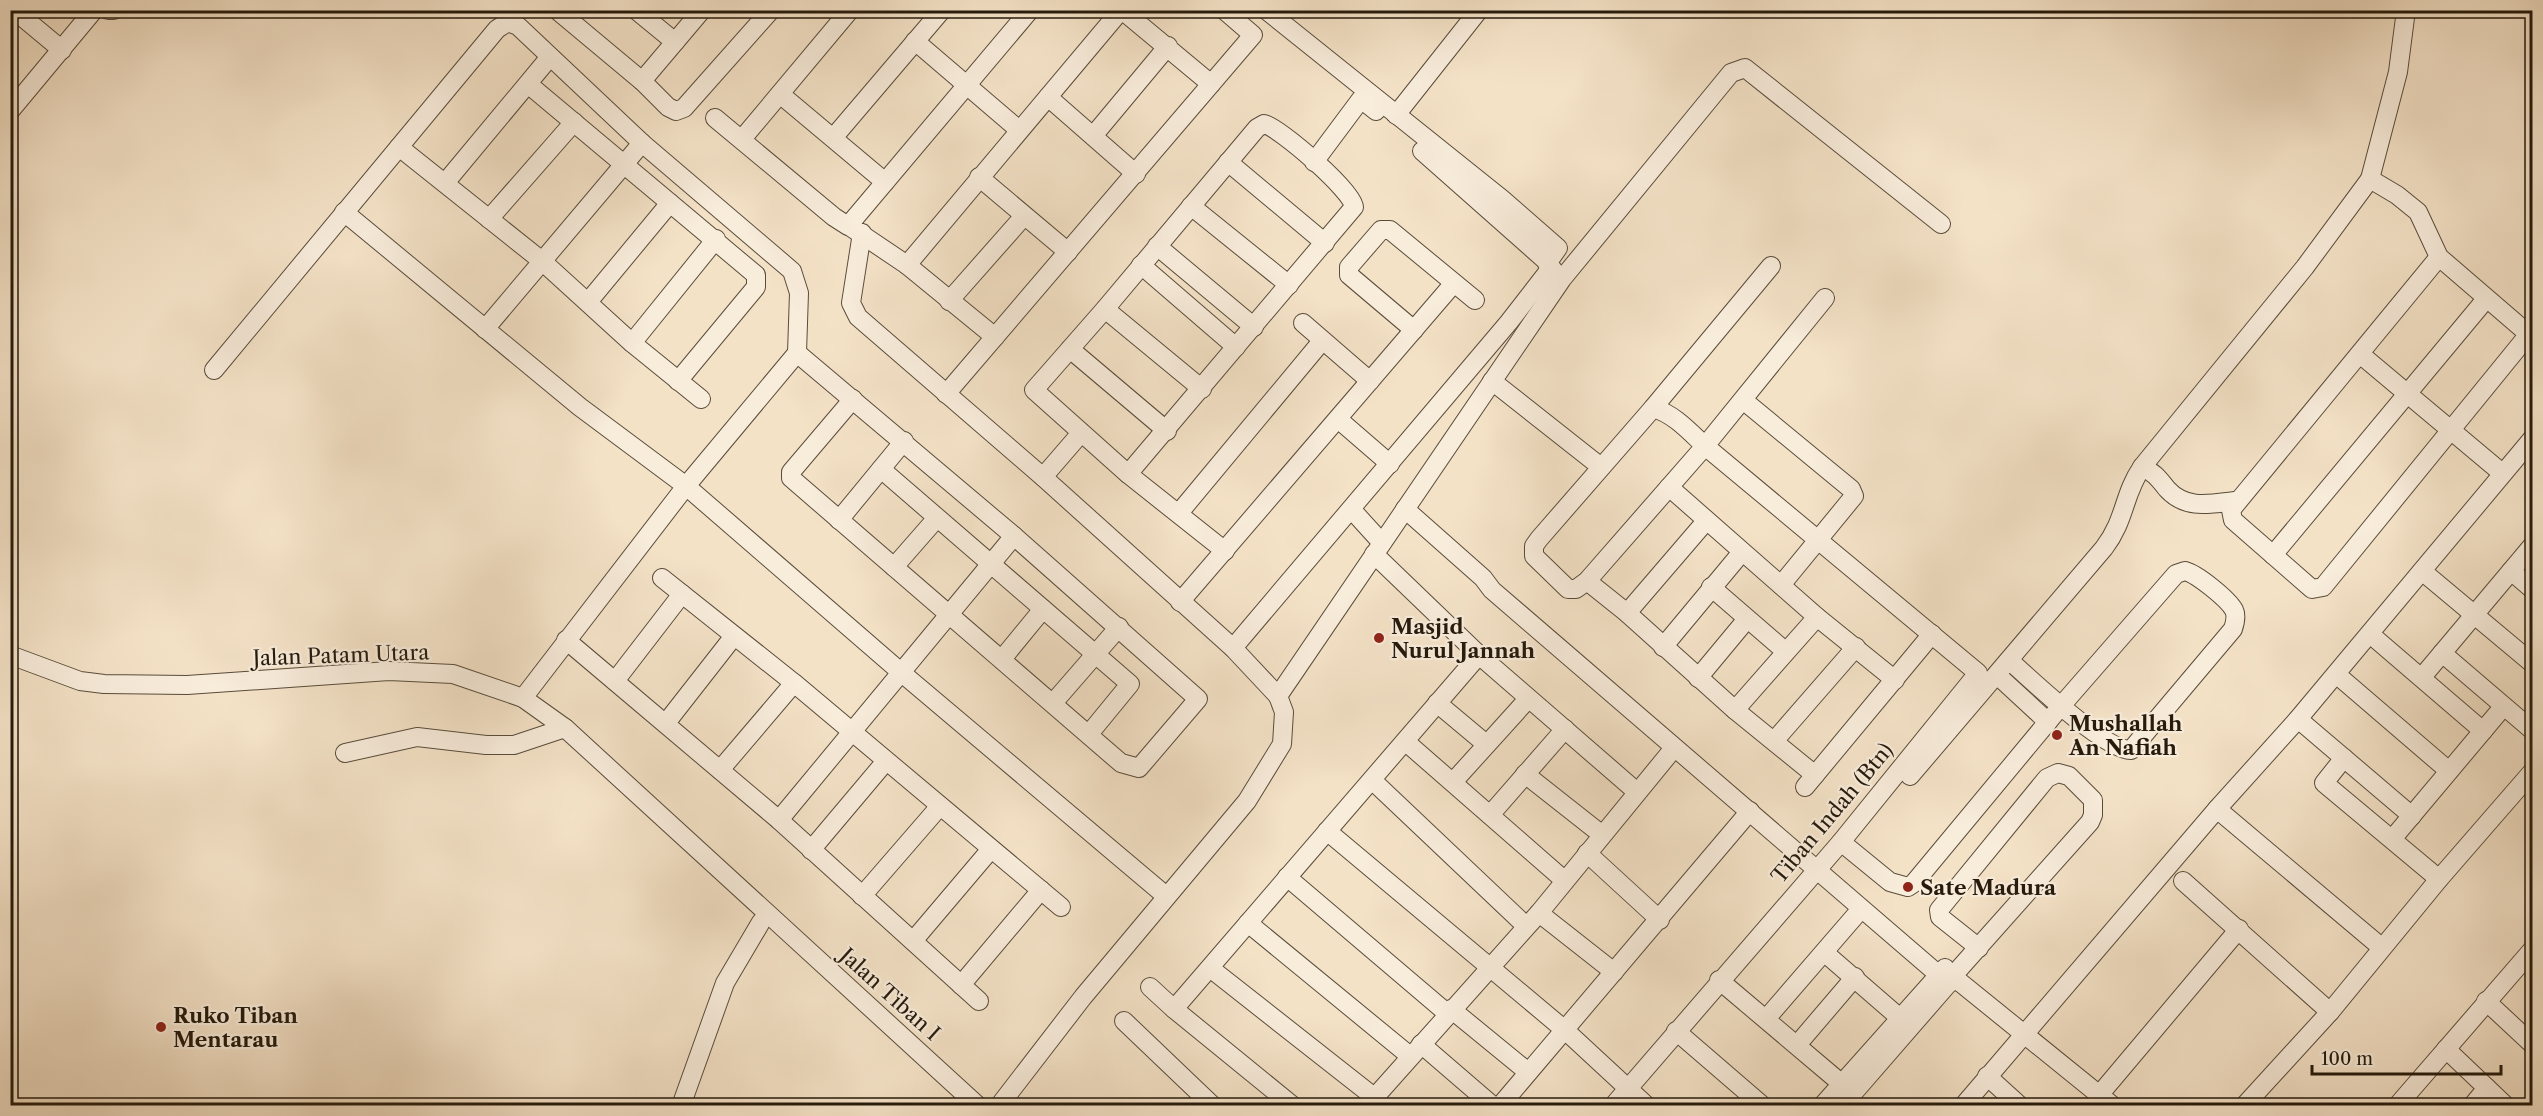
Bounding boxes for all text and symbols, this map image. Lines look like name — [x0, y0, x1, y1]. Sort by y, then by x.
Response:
place label: Masjid Nurul Jannah — [1391, 614, 1536, 663]
marker: Masjid Nurul Jannah — [1372, 631, 1386, 645]
street label: Jalan Patam Utara — [249, 639, 431, 671]
place label: Mushallah An Nafiah — [2068, 711, 2183, 760]
marker: Mushallah An Nafiah — [2050, 728, 2064, 742]
street label: Tiban Indah (Btn) — [1766, 738, 1898, 888]
place label: Sate Madura — [1920, 875, 2057, 900]
marker: Sate Madura — [1901, 880, 1915, 894]
street label: Jalan Tiban I — [833, 941, 945, 1045]
place label: Ruko Tiban Mentarau — [173, 1003, 299, 1052]
marker: Ruko Tiban Mentarau — [154, 1020, 168, 1034]
scale bar — [2312, 1038, 2501, 1076]
text: 100 m — [2321, 1048, 2373, 1070]

